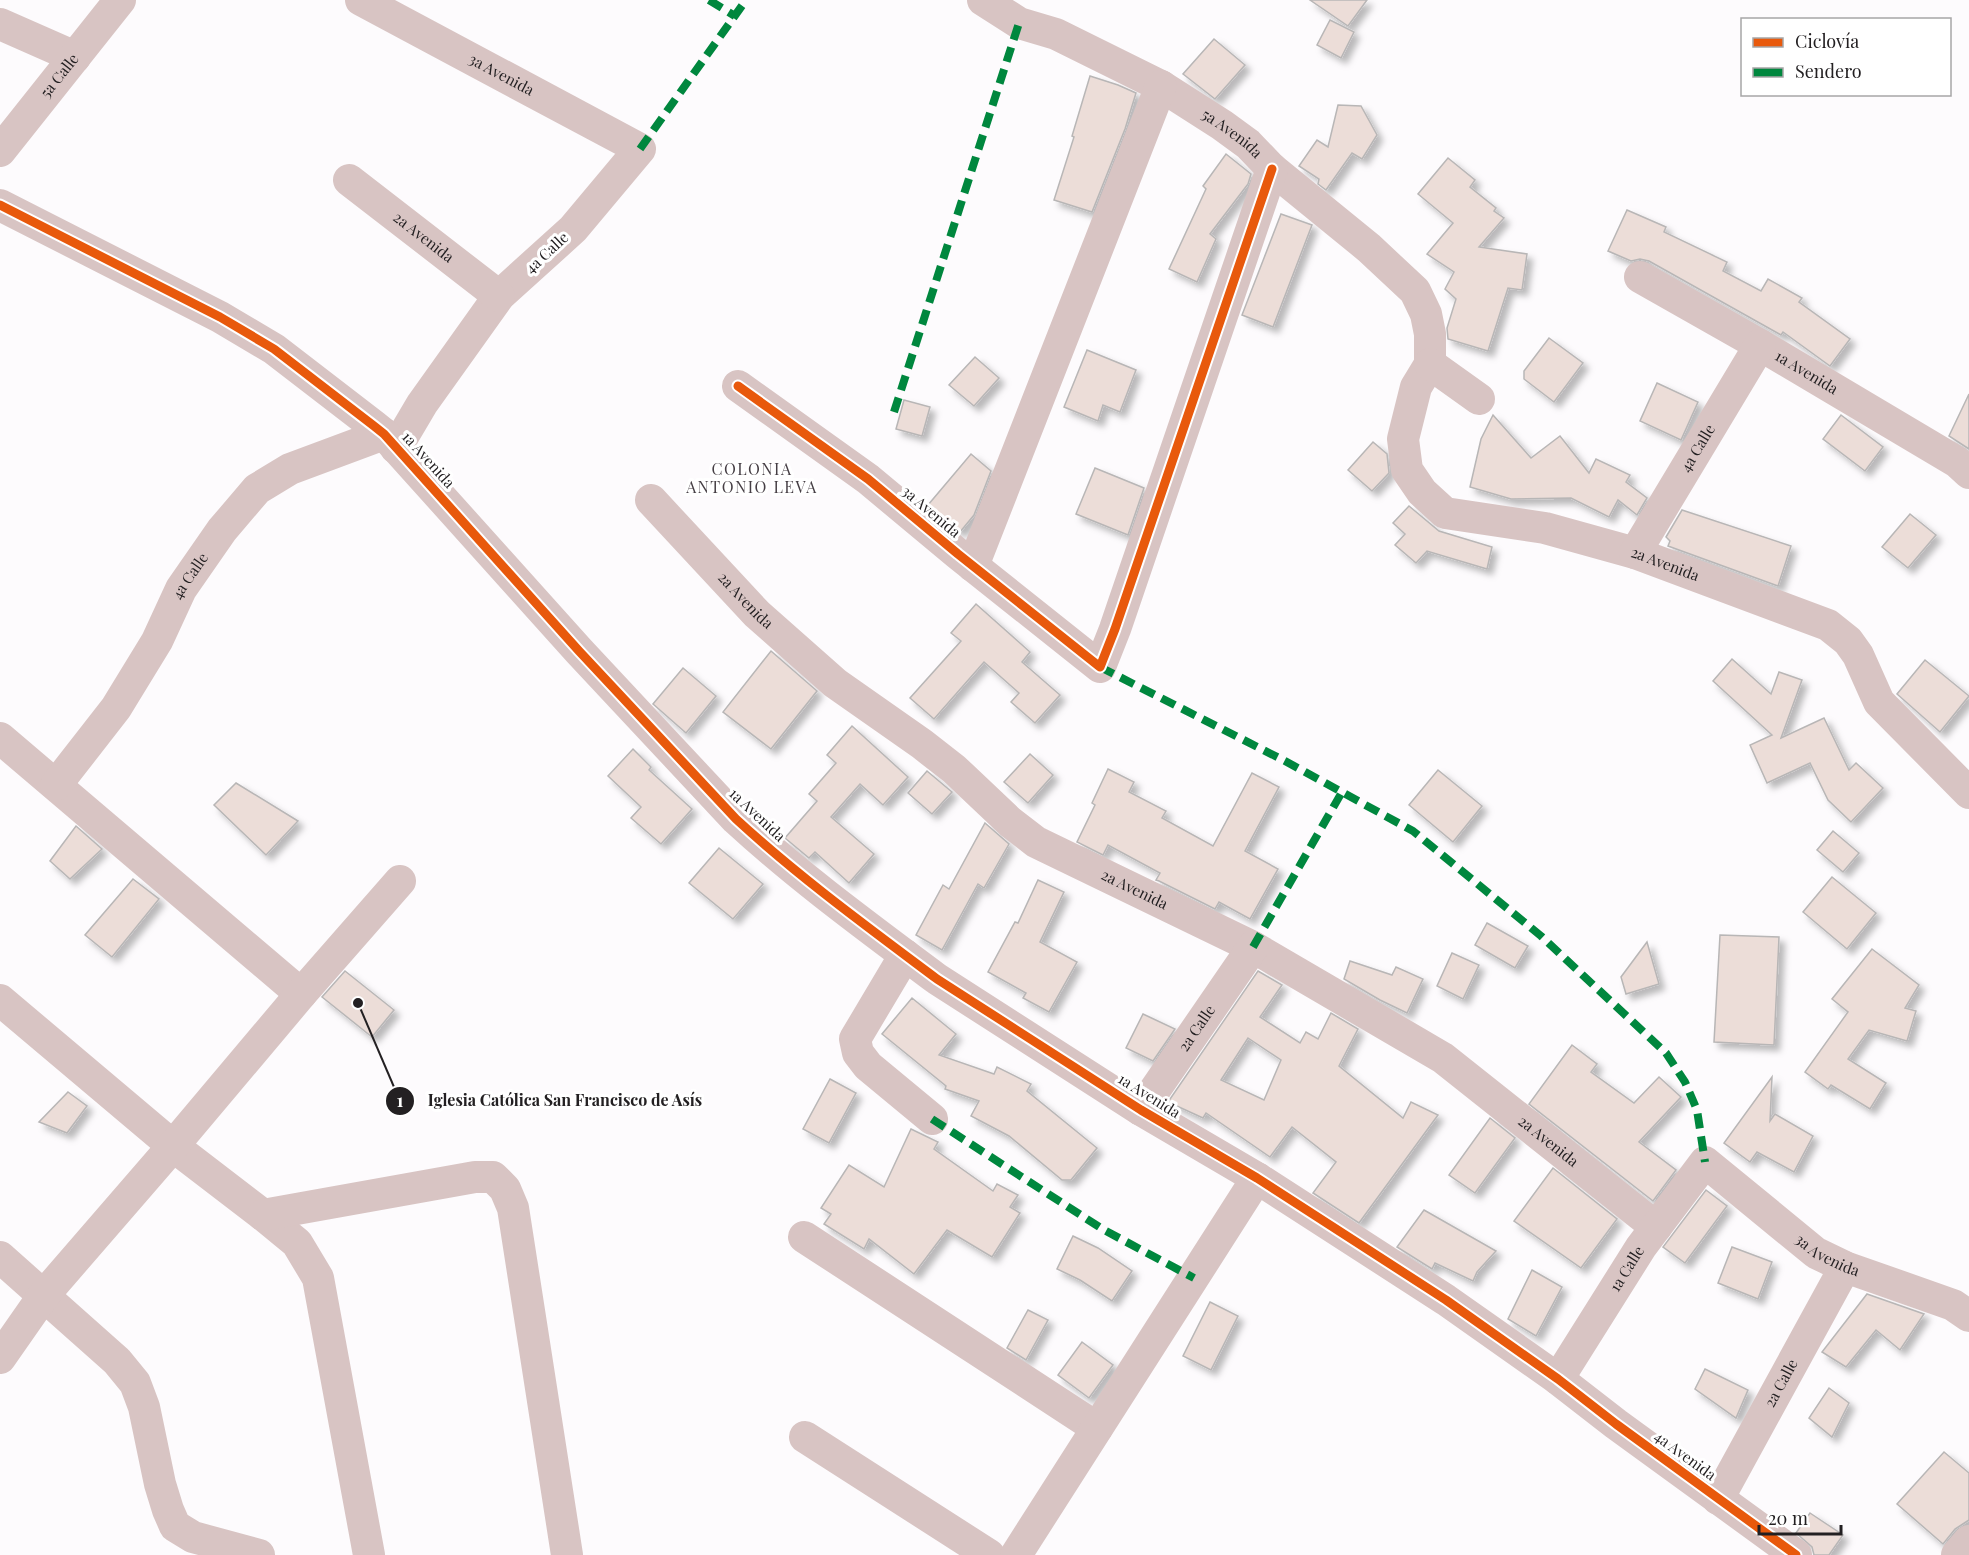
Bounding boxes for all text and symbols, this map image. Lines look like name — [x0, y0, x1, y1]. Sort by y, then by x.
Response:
legend — [1741, 18, 1951, 96]
text: Ciclovía — [1795, 29, 1859, 53]
street label: 3a Avenida — [466, 48, 538, 100]
street label: 5a Calle — [35, 49, 83, 101]
text: Sendero — [1795, 59, 1862, 83]
street label: 5a Avenida — [1198, 104, 1268, 162]
street label: 2a Avenida — [390, 207, 459, 267]
street label: 4a Calle — [520, 227, 572, 277]
street label: 1a Avenida — [1772, 345, 1843, 398]
street label: 4a Calle — [1675, 420, 1719, 475]
street label: 1a Avenida — [398, 427, 460, 492]
district label: COLONIA ANTONIO LEVA — [685, 458, 818, 497]
street label: 3a Avenida — [898, 481, 966, 542]
street label: 2a Avenida — [1629, 541, 1703, 585]
street label: 4a Calle — [167, 548, 212, 602]
street label: 2a Avenida — [714, 567, 778, 633]
street label: 1a Avenida — [725, 783, 790, 846]
street label: 2a Avenida — [1098, 864, 1172, 914]
street label: 2a Calle — [1173, 1001, 1219, 1055]
street label: 1a Avenida — [1115, 1068, 1185, 1122]
callout: Iglesia Católica San Francisco de Asís — [385, 1084, 714, 1118]
text: 1 — [397, 1088, 404, 1112]
text: Iglesia Católica San Francisco de Asís — [428, 1089, 702, 1110]
street label: 2a Avenida — [1515, 1111, 1583, 1171]
street label: 3a Avenida — [1791, 1229, 1863, 1280]
street label: 1a Calle — [1604, 1242, 1648, 1295]
street label: 2a Calle — [1759, 1355, 1802, 1410]
street label: 4a Avenida — [1651, 1426, 1721, 1485]
scale bar — [1759, 1498, 1842, 1536]
text: 20 m — [1768, 1506, 1808, 1530]

